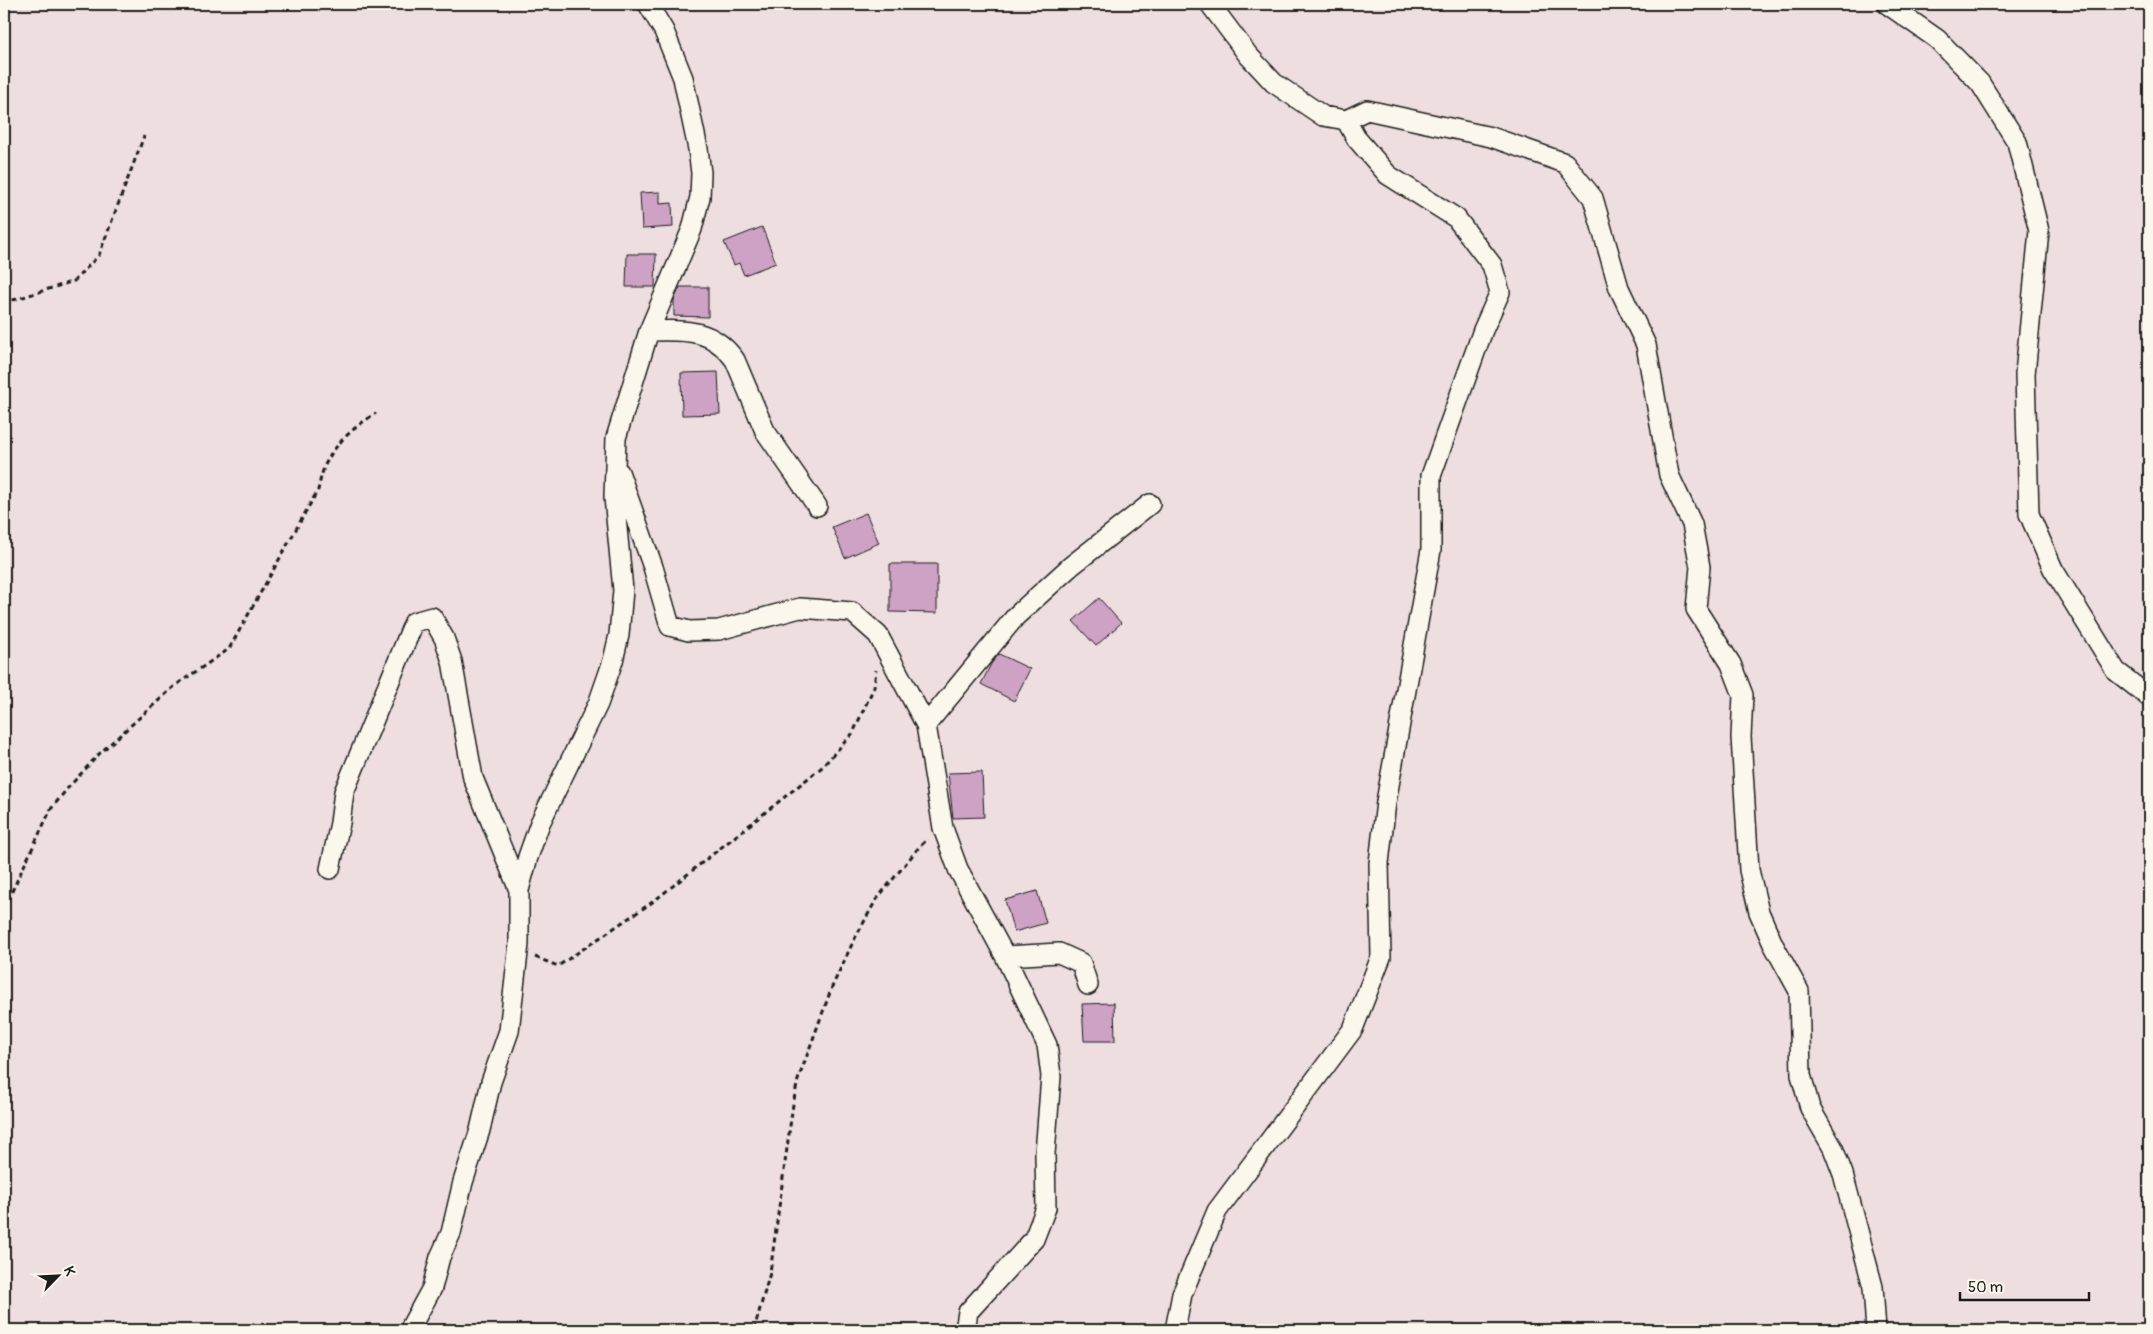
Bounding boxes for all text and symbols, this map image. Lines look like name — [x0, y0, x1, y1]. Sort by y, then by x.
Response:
north arrow — [32, 1252, 82, 1302]
text: K — [60, 1264, 79, 1279]
scale bar — [1960, 1269, 2089, 1301]
text: 50 m — [1968, 1278, 2003, 1297]

